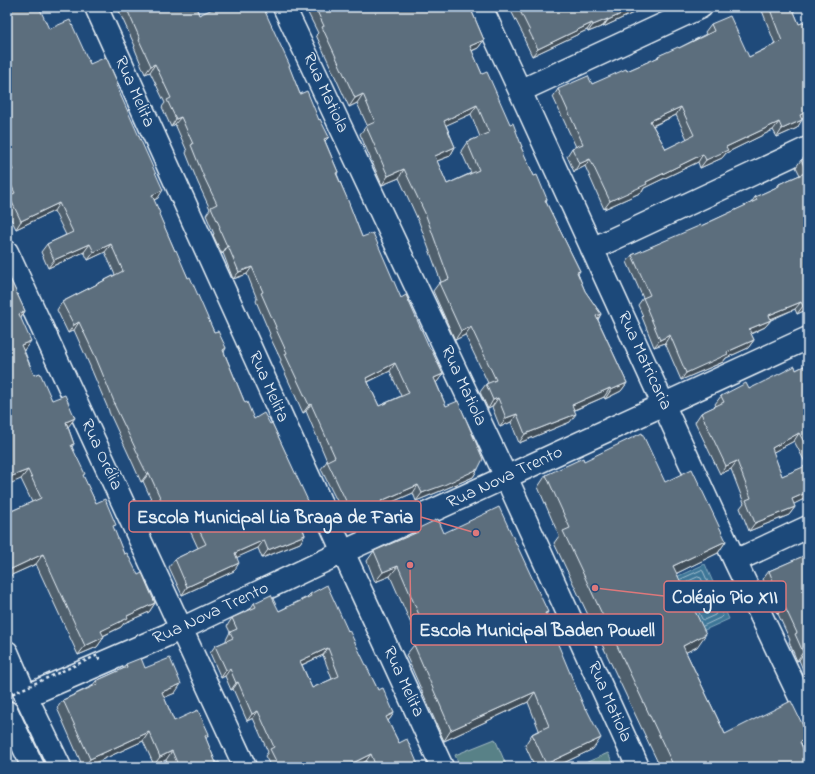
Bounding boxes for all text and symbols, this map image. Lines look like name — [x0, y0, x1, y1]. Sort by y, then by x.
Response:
street label: Rua Matiola — [295, 49, 355, 137]
street label: Rua Melita — [107, 52, 161, 132]
street label: Rua Matricaria — [610, 307, 678, 415]
street label: Rua Matiola — [433, 342, 493, 430]
street label: Rua Melita — [241, 347, 295, 427]
street label: Rua Orélia — [73, 415, 129, 495]
street label: Rua Nova Trento — [443, 440, 567, 516]
callout: Escola Municipal Lia Braga de Faria — [129, 501, 421, 532]
text: Escola Municipal Lia Braga de Faria — [137, 505, 413, 534]
street label: Rua Nova Trento — [149, 576, 273, 652]
callout: Colégio Pio XII — [664, 581, 786, 612]
text: Colégio Pio XII — [672, 585, 778, 614]
callout: Escola Municipal Baden Powell — [411, 614, 663, 645]
text: Escola Municipal Baden Powell — [419, 618, 655, 645]
street label: Rua Melita — [375, 642, 431, 722]
street label: Rua Matiola — [580, 657, 638, 747]

